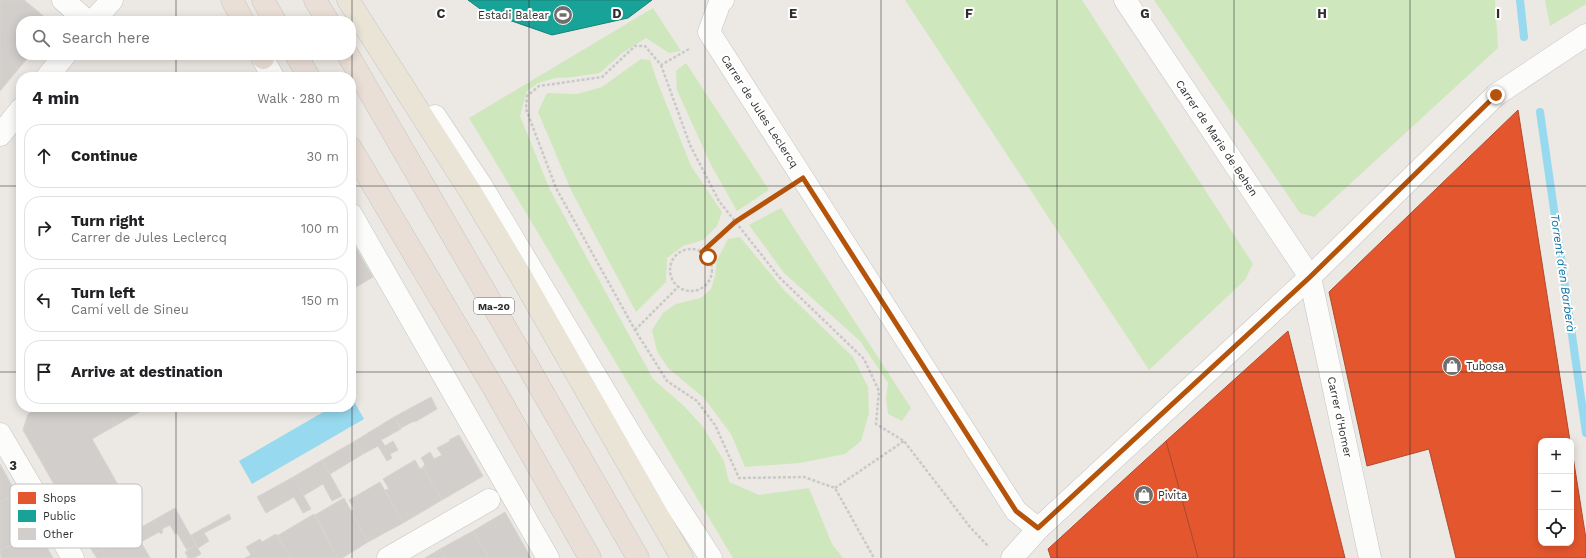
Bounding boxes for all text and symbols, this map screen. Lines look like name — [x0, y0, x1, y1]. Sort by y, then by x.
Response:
sports icon: Estadi Balear — [552, 4, 574, 26]
text: C — [437, 6, 446, 21]
text: D — [612, 6, 622, 21]
text: E — [789, 6, 797, 21]
text: F — [965, 6, 973, 21]
text: G — [1140, 6, 1150, 21]
text: H — [1317, 6, 1327, 21]
text: I — [1496, 6, 1500, 21]
place label: Estadi Balear — [478, 9, 550, 22]
search box — [16, 16, 356, 60]
icon: search — [30, 27, 52, 49]
text: Search here — [62, 29, 150, 47]
street label: Carrer de Jules Leclercq — [718, 52, 801, 170]
street label: Carrer de Marie de Behen — [1173, 78, 1260, 199]
route end — [1487, 86, 1505, 104]
text: 4 min — [32, 88, 79, 108]
text: Walk · 280 m — [257, 91, 340, 106]
icon: ahead — [33, 145, 55, 167]
text: Continue — [71, 147, 138, 165]
text: 30 m — [307, 149, 339, 164]
text: Turn right — [71, 212, 144, 230]
water label: Torrent d'en Barberà — [1548, 213, 1578, 334]
icon: right — [33, 217, 55, 239]
text: 100 m — [301, 221, 339, 236]
text: Carrer de Jules Leclercq — [71, 230, 227, 245]
route start — [699, 248, 717, 266]
text: Turn left — [71, 284, 135, 302]
icon: left — [33, 289, 55, 311]
text: 150 m — [301, 293, 339, 308]
road number: Ma-20 — [474, 298, 514, 314]
text: Camí vell de Sineu — [71, 302, 189, 317]
shop icon: Tubosa — [1441, 355, 1463, 377]
place label: Tubosa — [1466, 360, 1504, 373]
icon: arrive — [33, 361, 55, 383]
text: Arrive at destination — [71, 363, 223, 381]
street label: Carrer d'Homer — [1325, 376, 1355, 459]
map controls — [1538, 438, 1574, 546]
button: + — [1538, 438, 1574, 474]
text: 3 — [9, 458, 17, 473]
button: − — [1538, 474, 1574, 510]
legend — [10, 484, 142, 548]
shop icon: Pivita — [1133, 484, 1155, 506]
place label: Pivita — [1158, 489, 1187, 502]
text: Shops — [43, 492, 76, 505]
text: Public — [43, 510, 76, 523]
button: locate — [1538, 510, 1574, 546]
text: Other — [43, 528, 74, 541]

